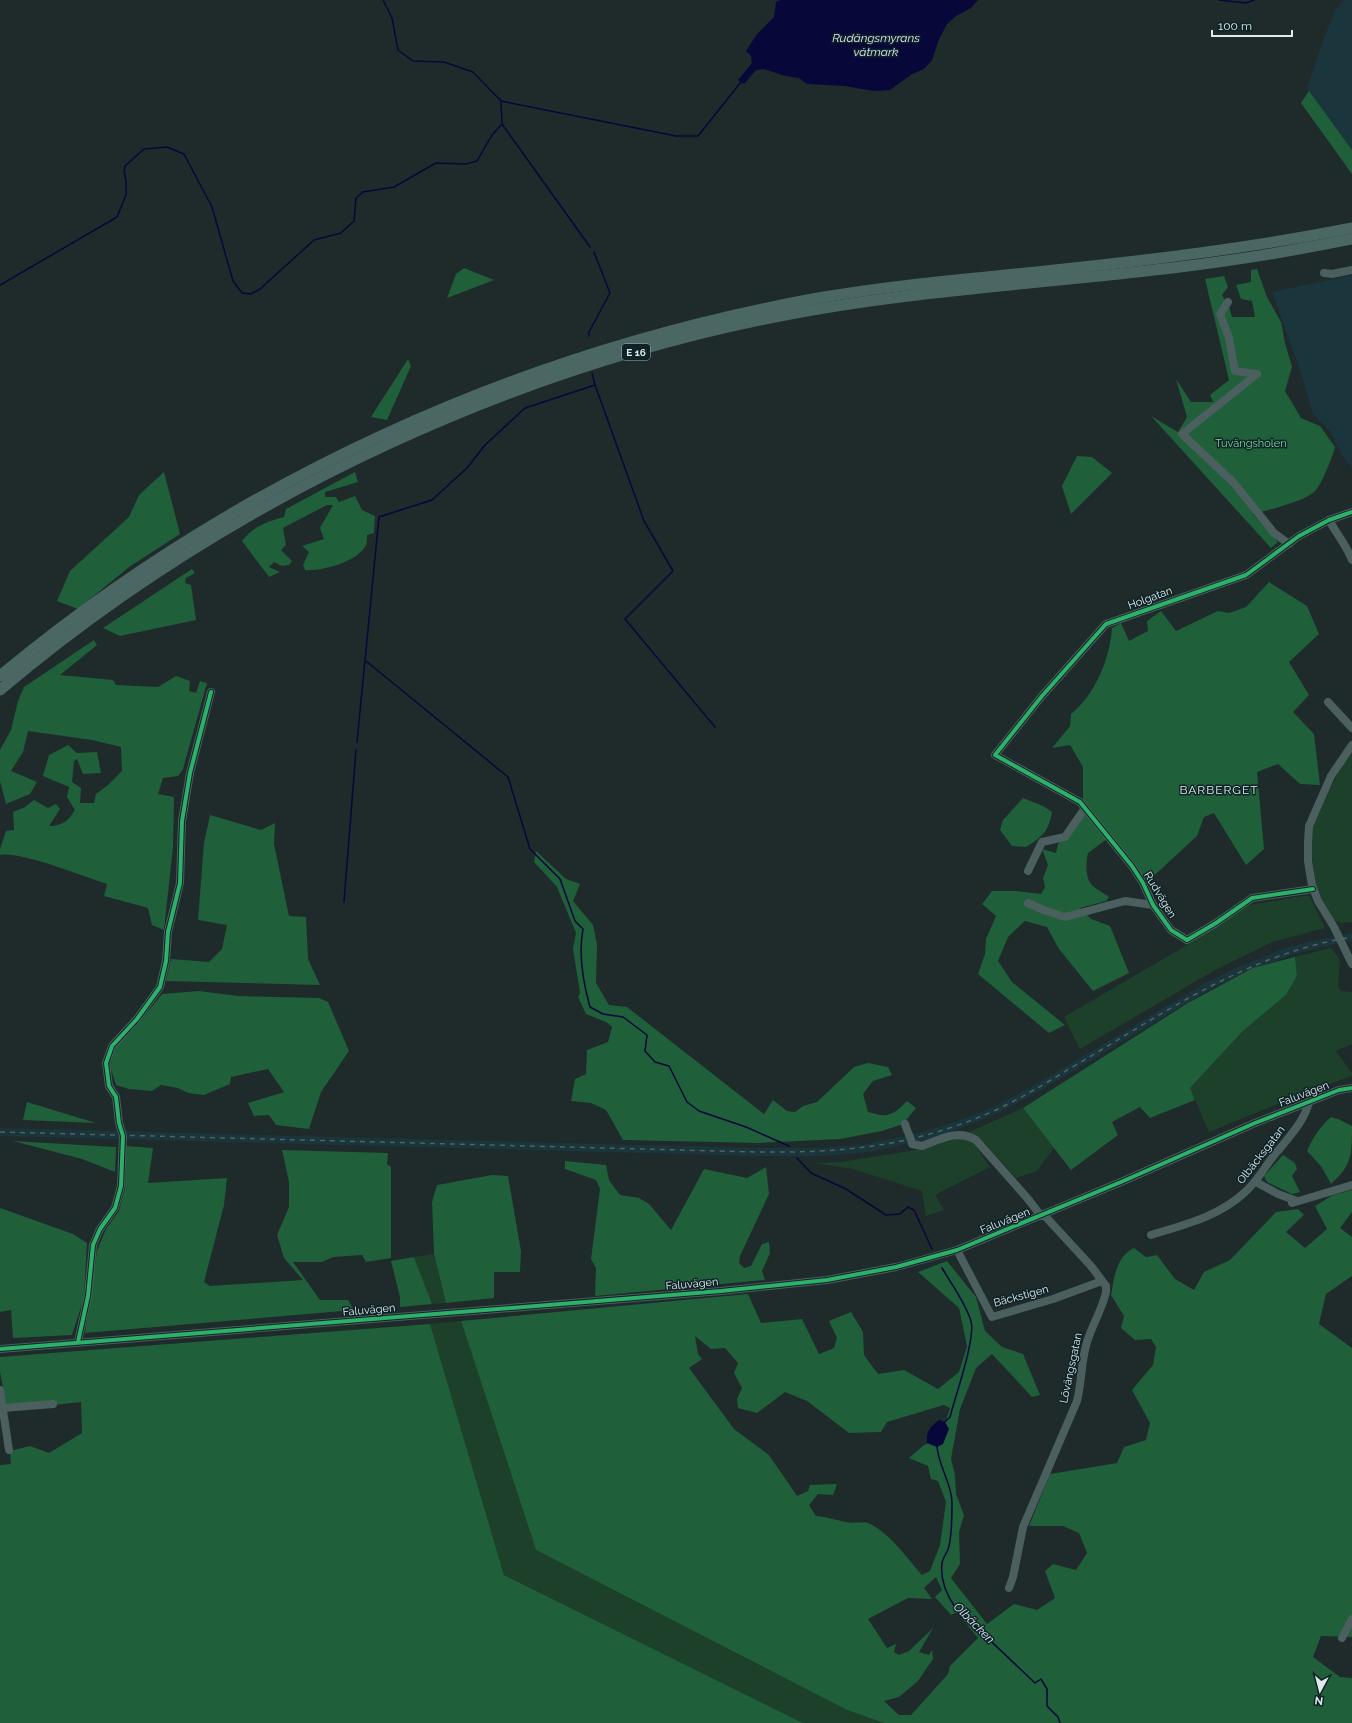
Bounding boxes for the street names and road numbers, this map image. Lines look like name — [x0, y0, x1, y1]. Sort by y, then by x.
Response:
road number: E 16 — [622, 344, 650, 360]
street label: Holgatan — [1126, 584, 1174, 612]
street label: Rudvägen — [1141, 869, 1179, 921]
street label: Faluvägen — [1277, 1078, 1331, 1110]
street label: Olbäcksgatan — [1234, 1123, 1288, 1187]
street label: Faluvägen — [978, 1205, 1032, 1237]
street label: Faluvägen — [665, 1275, 719, 1293]
street label: Bäckstigen — [992, 1282, 1050, 1310]
street label: Faluvägen — [342, 1301, 396, 1319]
street label: Lövängsgatan — [1057, 1332, 1085, 1404]

